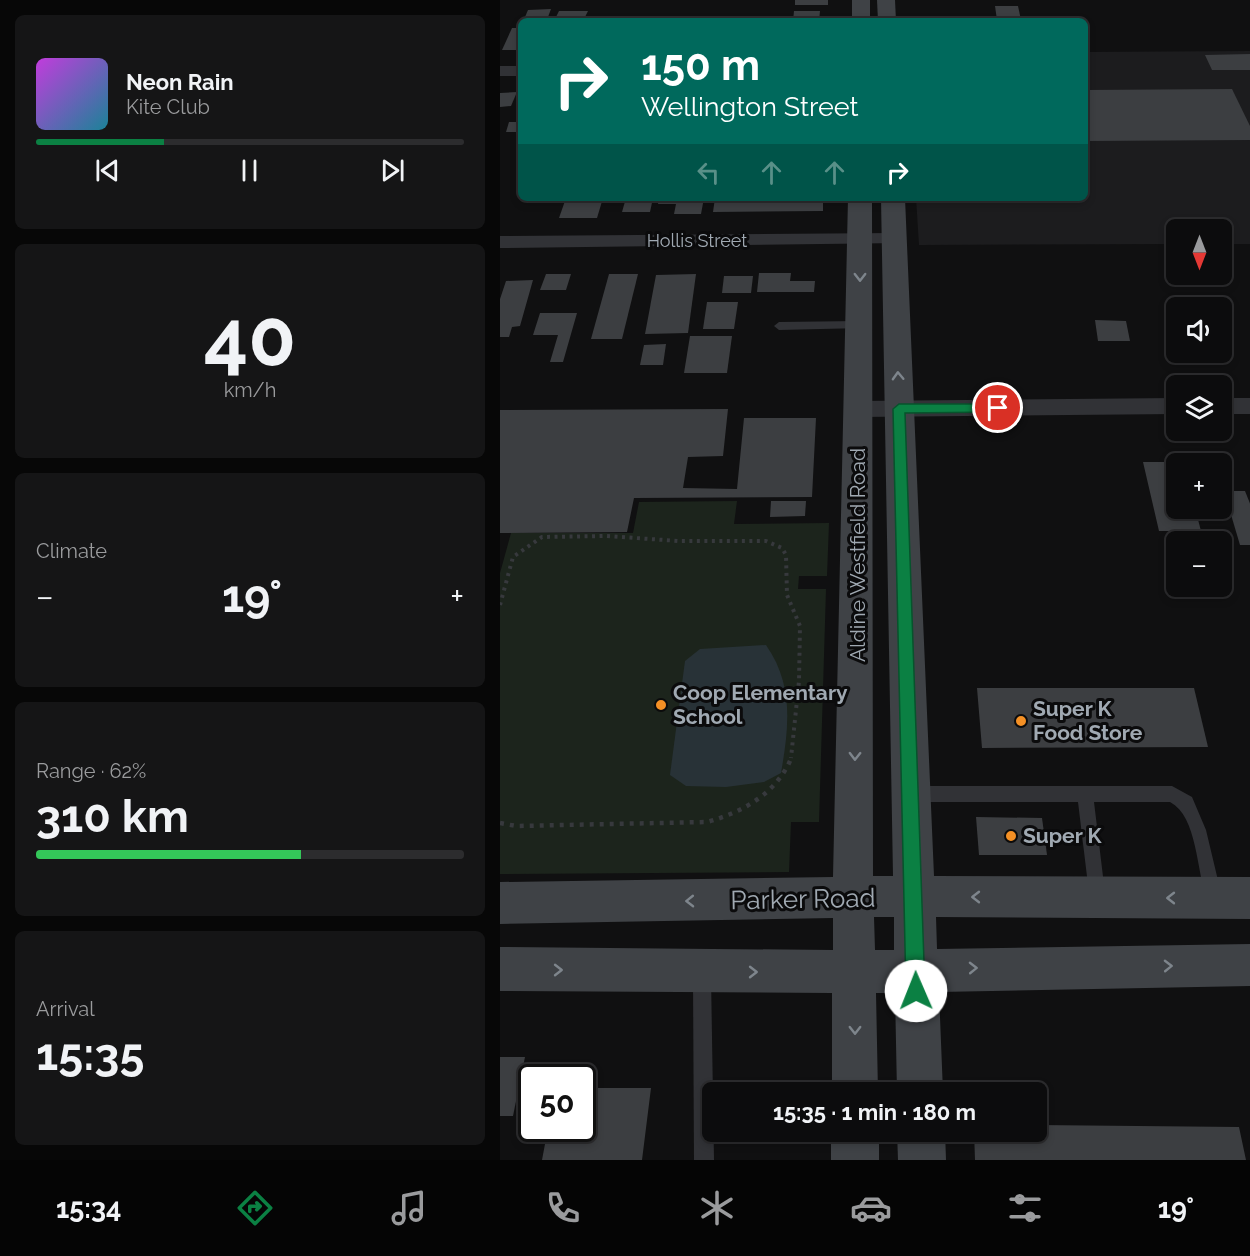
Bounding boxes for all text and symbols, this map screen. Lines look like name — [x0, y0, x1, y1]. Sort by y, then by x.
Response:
text: 150 m — [641, 41, 760, 90]
icon: right — [542, 42, 620, 120]
text: Neon Rain — [126, 69, 234, 95]
text: Wellington Street — [641, 91, 859, 122]
text: Kite Club — [126, 95, 210, 119]
icon: previous — [91, 154, 124, 187]
icon: pause — [233, 154, 266, 187]
icon: next — [376, 154, 409, 187]
icon: left — [692, 156, 725, 189]
icon: ahead — [755, 156, 788, 189]
icon: ahead — [818, 156, 851, 189]
icon: right — [881, 156, 914, 189]
north arrow — [1166, 219, 1232, 285]
map controls — [1166, 219, 1232, 597]
street label: Hollis Street — [647, 230, 747, 251]
one-way arrow — [854, 273, 866, 282]
text: 40 — [204, 293, 296, 384]
button: sound — [1166, 297, 1232, 363]
one-way arrow — [892, 371, 905, 380]
button: layers — [1166, 375, 1232, 441]
text: km/h — [224, 378, 276, 402]
pin — [972, 382, 1023, 433]
icon: arrive — [981, 391, 1014, 424]
street label: Aldine Westfield Road — [845, 448, 870, 662]
button: + — [1166, 453, 1232, 519]
button: − — [1166, 531, 1232, 597]
text: Climate — [36, 539, 107, 563]
text: 19° — [222, 570, 282, 623]
text: − — [36, 577, 54, 616]
text: + — [450, 577, 464, 616]
place label: Coop Elementary School — [673, 680, 848, 729]
place label: Super K Food Store — [1033, 696, 1143, 745]
marker: Coop Elementary School — [654, 698, 668, 712]
marker: Super K Food Store — [1014, 714, 1028, 728]
one-way arrow — [849, 751, 861, 760]
text: Range · 62% — [36, 759, 146, 783]
text: 310 km — [36, 790, 189, 843]
place label: Super K — [1023, 823, 1102, 848]
marker: Super K — [1004, 829, 1018, 843]
street label: Parker Road — [730, 883, 876, 915]
one-way arrow — [972, 891, 981, 903]
one-way arrow — [1167, 892, 1176, 904]
one-way arrow — [685, 895, 694, 907]
position arrow — [884, 959, 948, 1023]
one-way arrow — [1164, 960, 1173, 972]
one-way arrow — [969, 962, 978, 975]
one-way arrow — [554, 964, 563, 976]
one-way arrow — [749, 965, 758, 978]
text: Arrival — [36, 997, 95, 1021]
one-way arrow — [849, 1026, 861, 1035]
text: 15:35 — [36, 1028, 144, 1081]
speed limit sign: 50 — [518, 1064, 596, 1142]
text: 15:35 · 1 min · 180 m — [773, 1099, 976, 1125]
icon: directions — [234, 1187, 276, 1229]
icon: music — [388, 1187, 430, 1229]
icon: phone — [542, 1187, 584, 1229]
icon: climate — [696, 1187, 738, 1229]
icon: car — [850, 1187, 892, 1229]
icon: filters — [1004, 1187, 1046, 1229]
text: 15:34 — [56, 1193, 121, 1224]
text: 19° — [1158, 1193, 1194, 1224]

